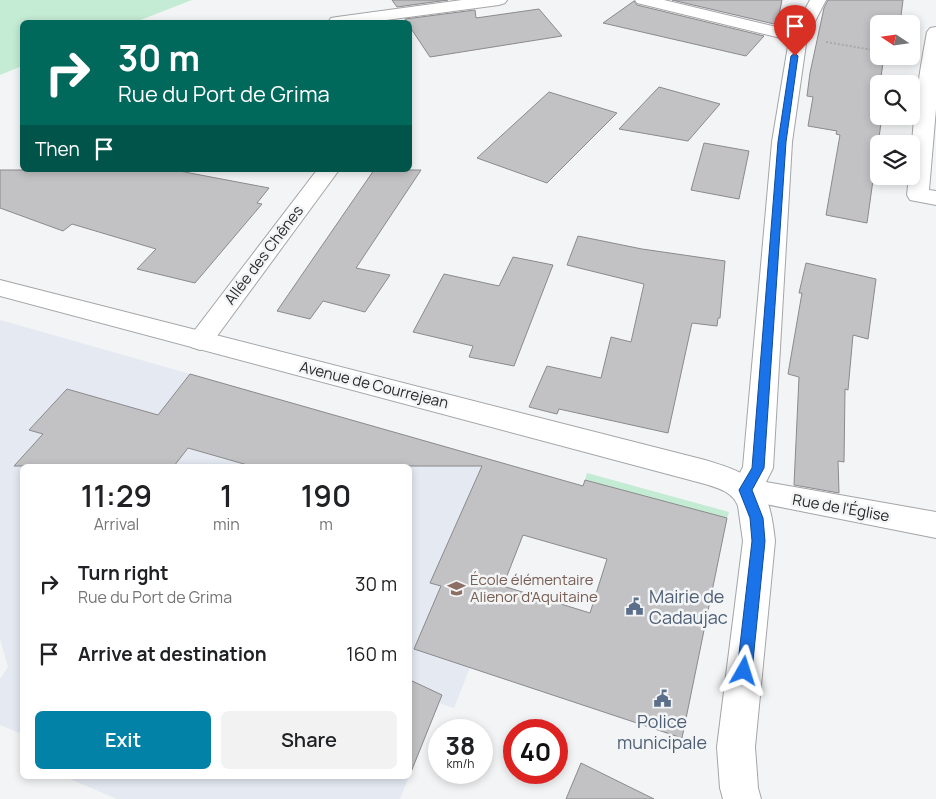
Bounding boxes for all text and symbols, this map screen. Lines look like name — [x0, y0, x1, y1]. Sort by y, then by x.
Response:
pin — [774, 5, 816, 56]
icon: arrive — [781, 12, 809, 40]
north arrow — [870, 15, 920, 65]
map controls — [870, 15, 920, 185]
text: 30 m — [118, 34, 200, 82]
icon: right — [35, 40, 100, 105]
button: search — [870, 75, 920, 125]
text: Rue du Port de Grima — [118, 79, 330, 109]
icon: arrive — [90, 135, 118, 163]
button: layers — [870, 135, 920, 185]
text: Then — [35, 136, 80, 162]
street label: Allée des Chênes — [219, 201, 308, 309]
street label: Avenue de Courrejean — [298, 356, 451, 413]
text: 11:29 — [81, 475, 152, 516]
text: 1 — [220, 475, 233, 516]
text: 190 — [301, 475, 351, 516]
street label: Rue de l'Église — [791, 489, 891, 526]
text: Arrival — [94, 513, 139, 535]
text: min — [213, 513, 240, 535]
text: m — [319, 513, 333, 535]
text: Turn right — [78, 560, 168, 586]
place label: École élémentaire Alienor d'Aquitaine — [470, 569, 598, 607]
icon: right — [35, 570, 63, 598]
text: 30 m — [355, 571, 397, 597]
school or university icon: École élémentaire Alienor d'Aquitaine — [446, 579, 466, 599]
place label: Mairie de Cadaujac — [649, 584, 728, 629]
text: Rue du Port de Grima — [78, 586, 232, 608]
public building icon: Mairie de Cadaujac — [625, 597, 645, 617]
icon: arrive — [35, 640, 63, 668]
text: Arrive at destination — [78, 641, 267, 667]
text: 160 m — [346, 641, 397, 667]
position arrow — [717, 644, 769, 696]
public building icon: Police municipale — [652, 689, 672, 709]
place label: Police municipale — [617, 709, 707, 754]
button: Exit — [35, 711, 211, 769]
button: Share — [221, 711, 397, 769]
speed limit sign: 40 — [503, 719, 568, 784]
text: 38 — [446, 728, 475, 763]
text: km/h — [447, 755, 474, 772]

